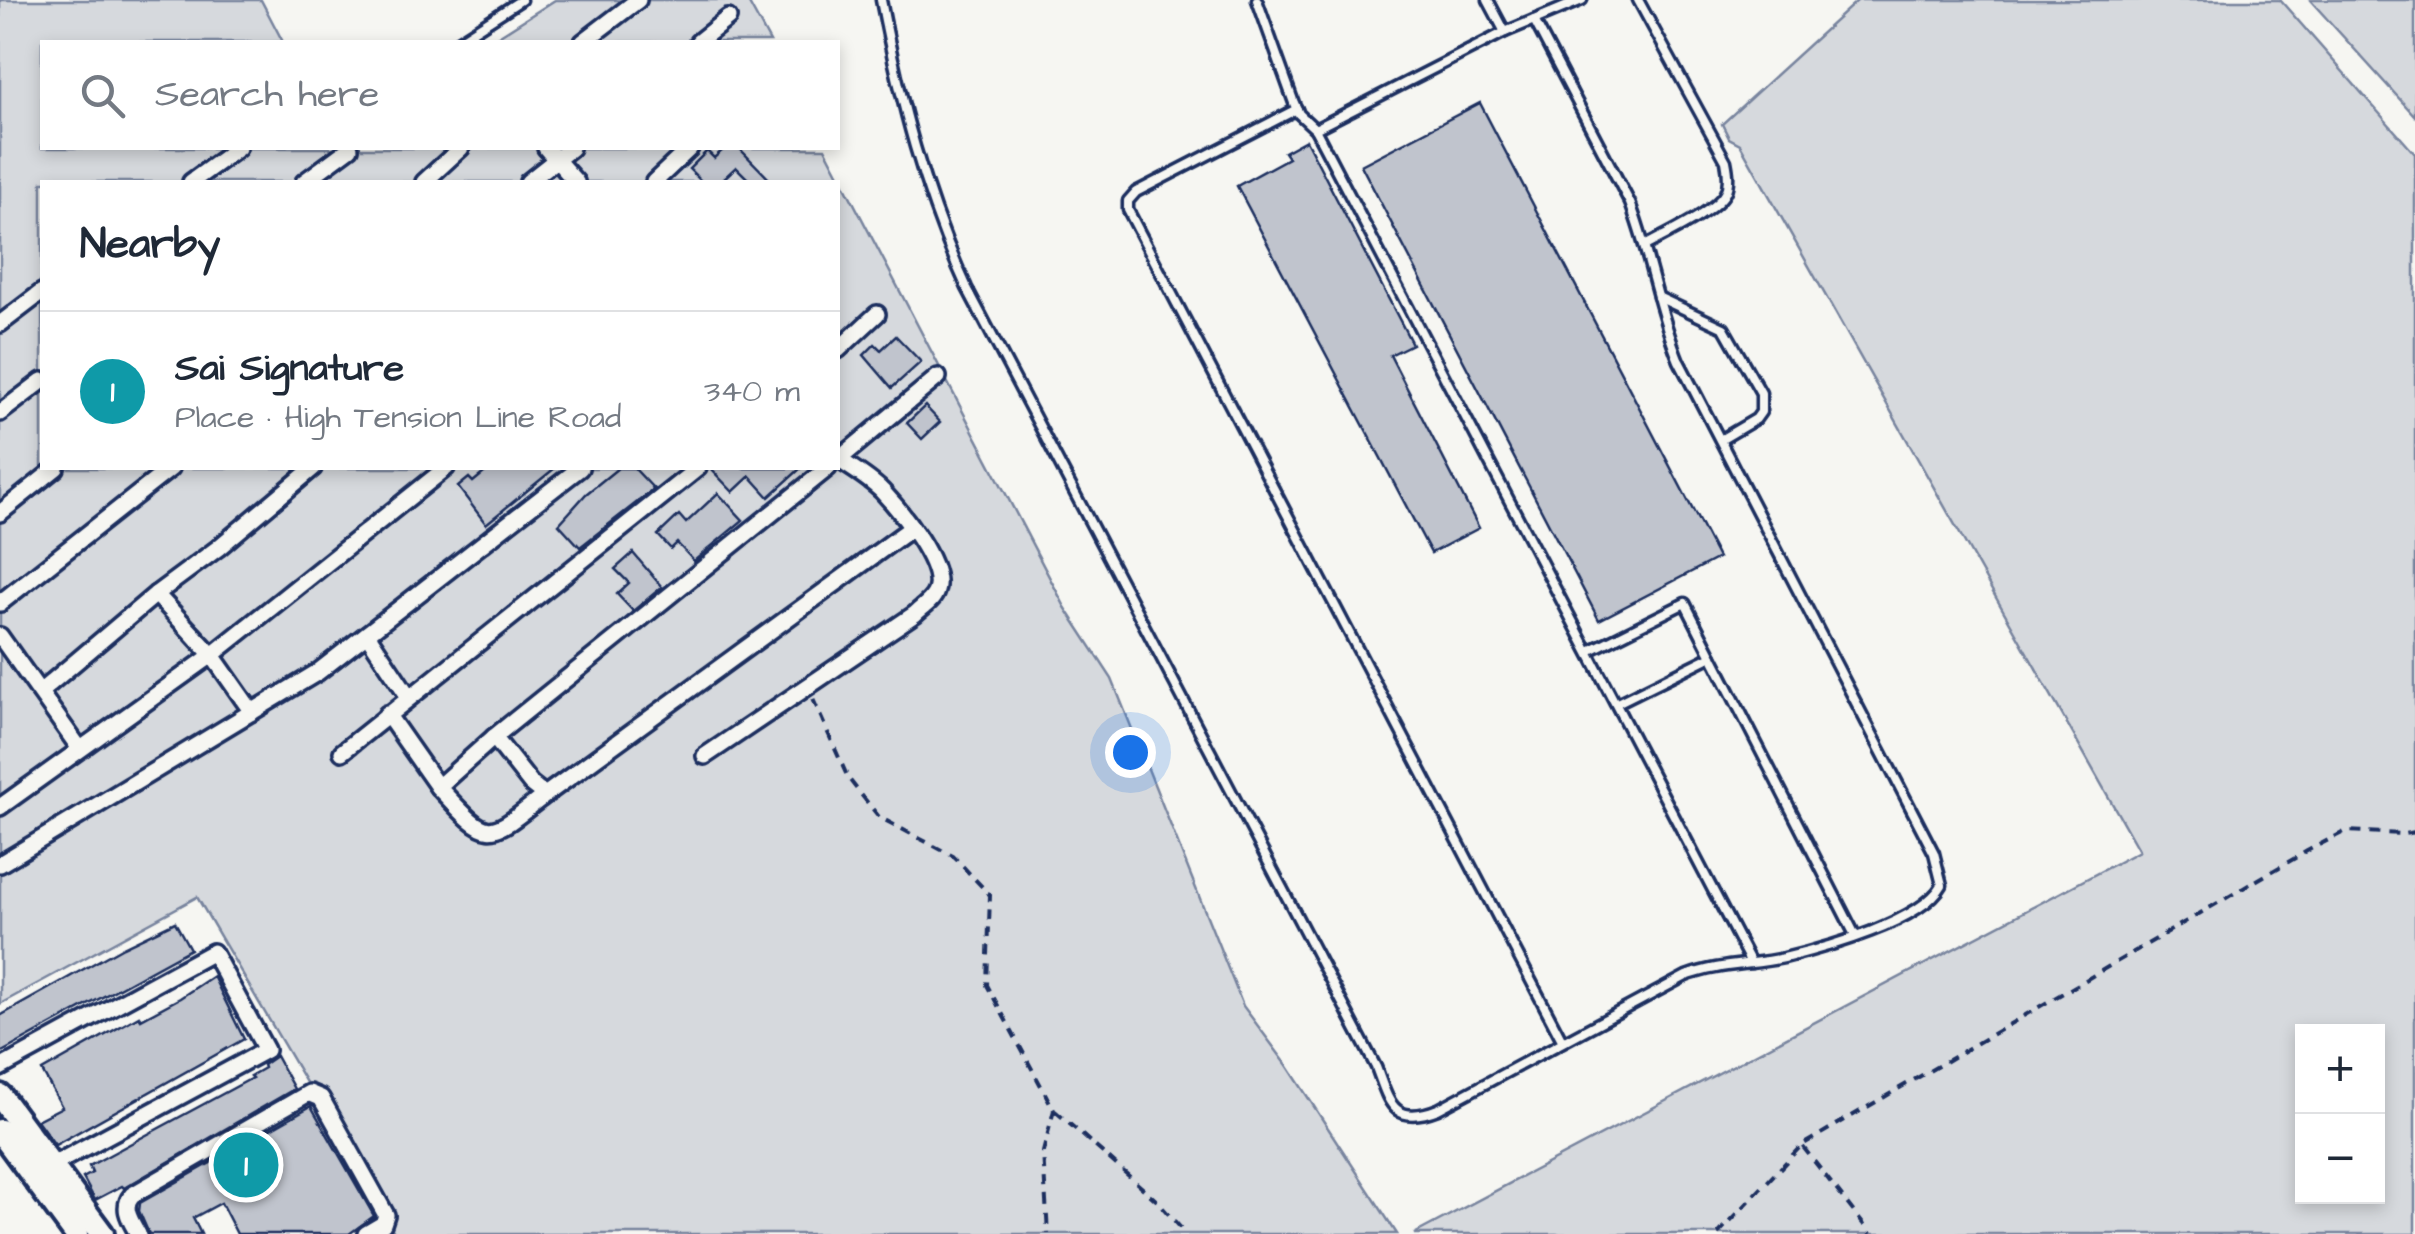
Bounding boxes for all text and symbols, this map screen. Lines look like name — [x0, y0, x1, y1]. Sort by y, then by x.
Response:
search box — [40, 40, 840, 150]
icon: search — [75, 68, 130, 123]
text: Search here — [155, 69, 379, 121]
text: Nearby — [80, 216, 220, 274]
text: Sai Signature — [175, 343, 404, 395]
text: 1 — [110, 369, 115, 414]
text: 340 m — [704, 369, 800, 414]
text: Place · High Tension Line Road — [175, 395, 621, 440]
your location — [1105, 727, 1156, 778]
map controls — [2295, 1024, 2385, 1204]
button: + — [2295, 1024, 2385, 1114]
button: − — [2295, 1114, 2385, 1204]
pin: 1 — [214, 1128, 278, 1202]

